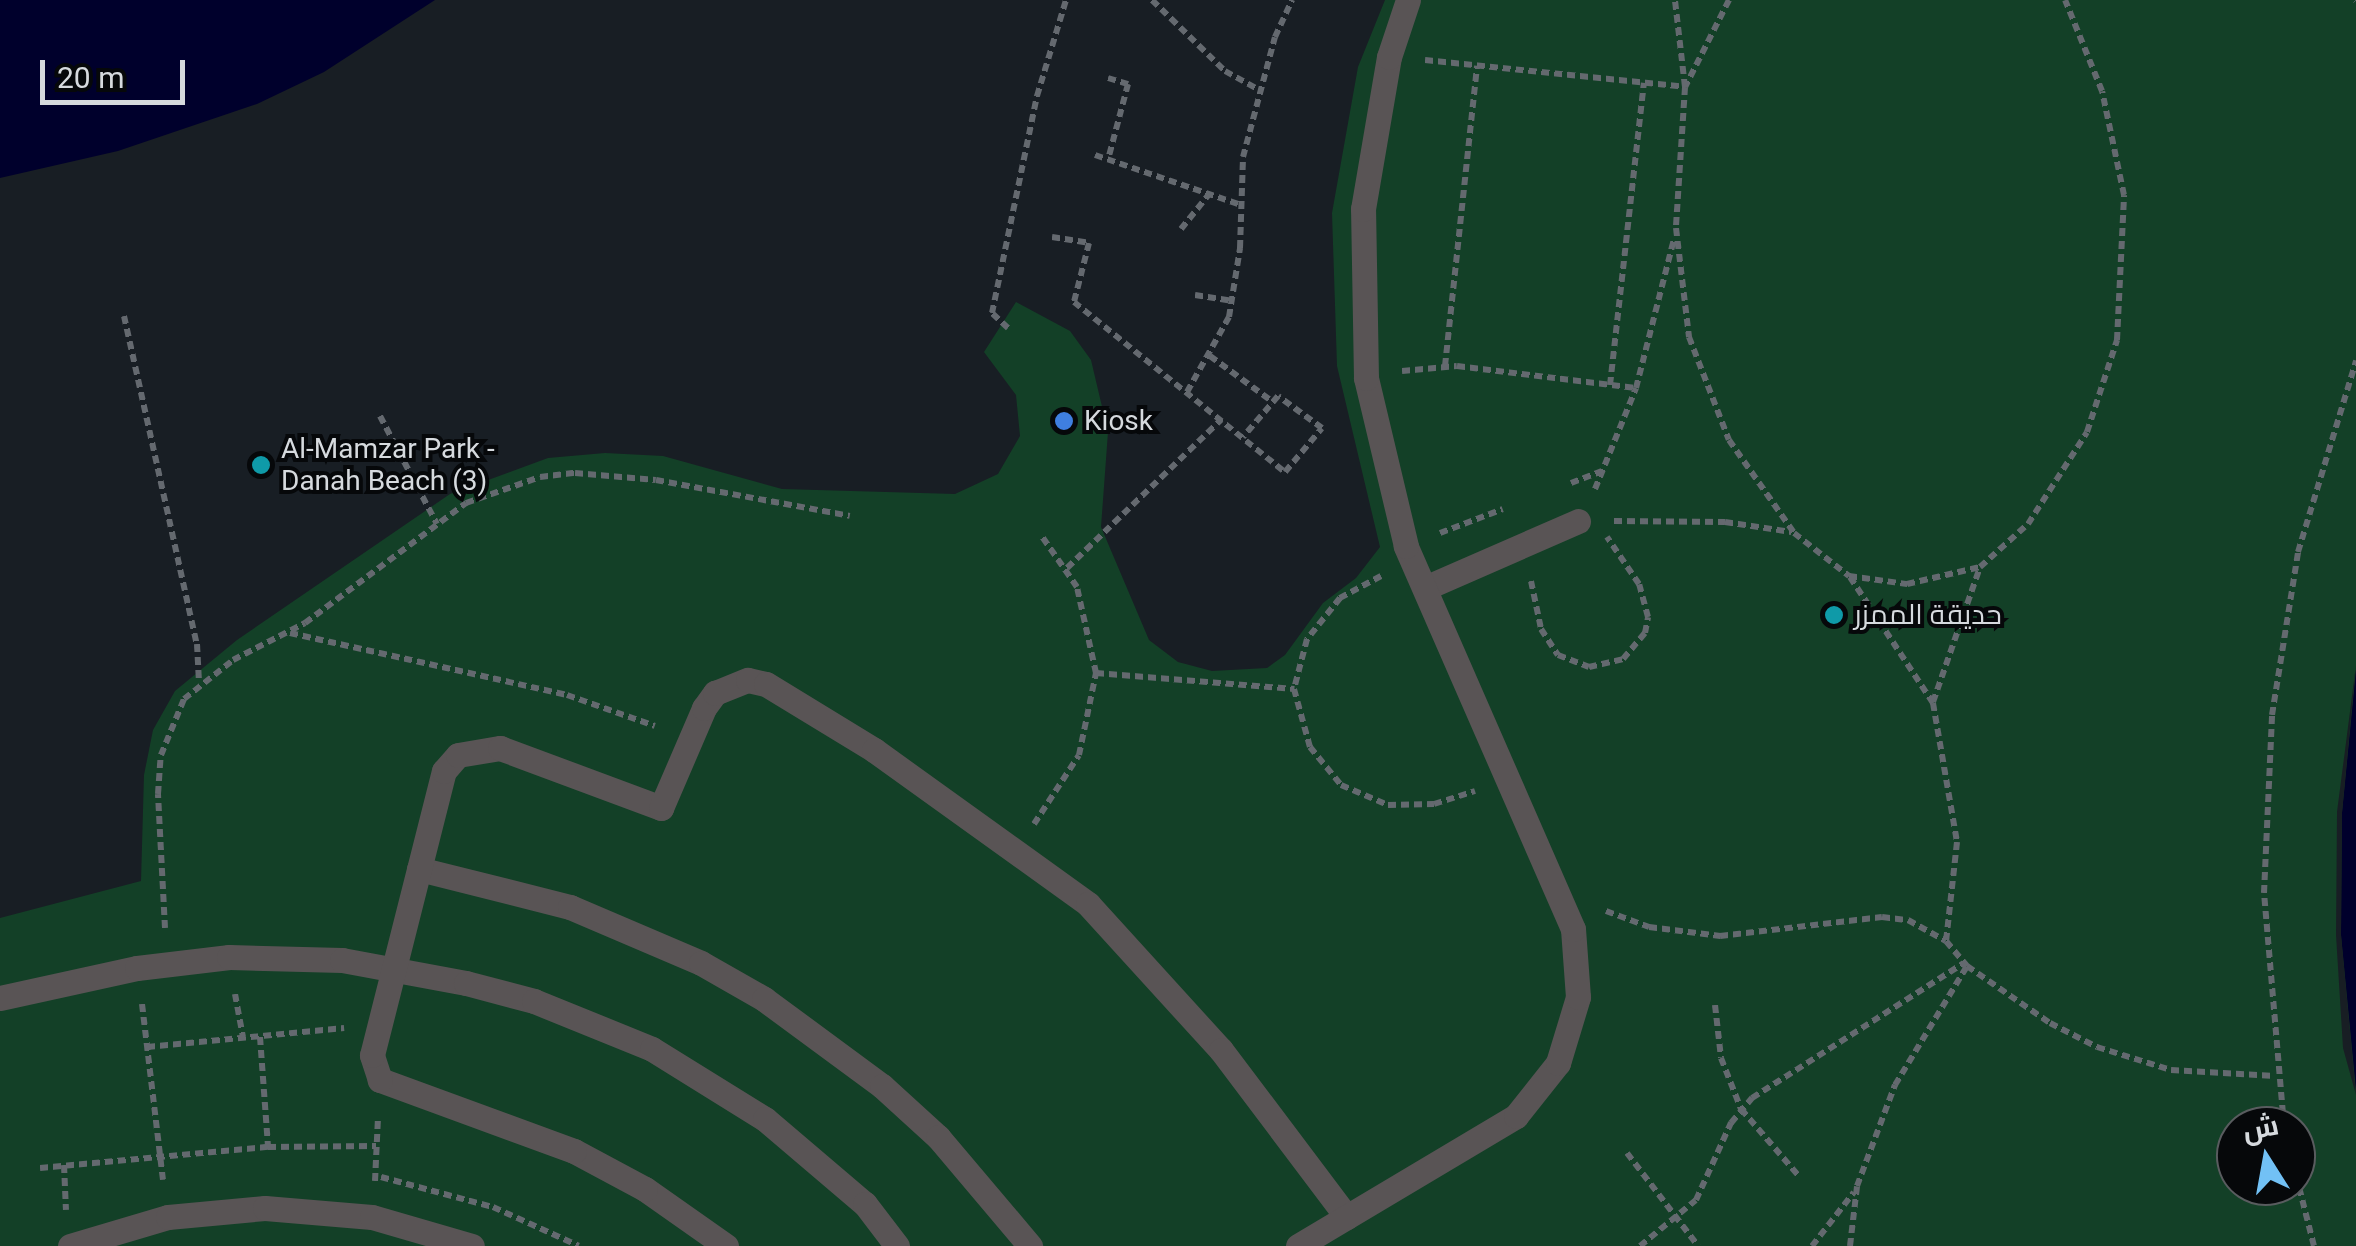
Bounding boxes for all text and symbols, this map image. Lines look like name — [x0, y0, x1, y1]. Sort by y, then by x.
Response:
scale bar — [45, 40, 190, 102]
text: 20 m — [57, 60, 124, 95]
place label: Kiosk — [1084, 404, 1153, 438]
marker: Kiosk — [1053, 410, 1075, 432]
place label: Al-Mamzar Park - Danah Beach (3) — [281, 432, 495, 498]
marker: Al-Mamzar Park - Danah Beach (3) — [250, 454, 272, 476]
place label: حديقة الممزر — [1854, 598, 2002, 632]
marker: حديقة الممزر — [1823, 604, 1845, 626]
north arrow — [2216, 1106, 2316, 1206]
text: ش — [2240, 1108, 2281, 1148]

